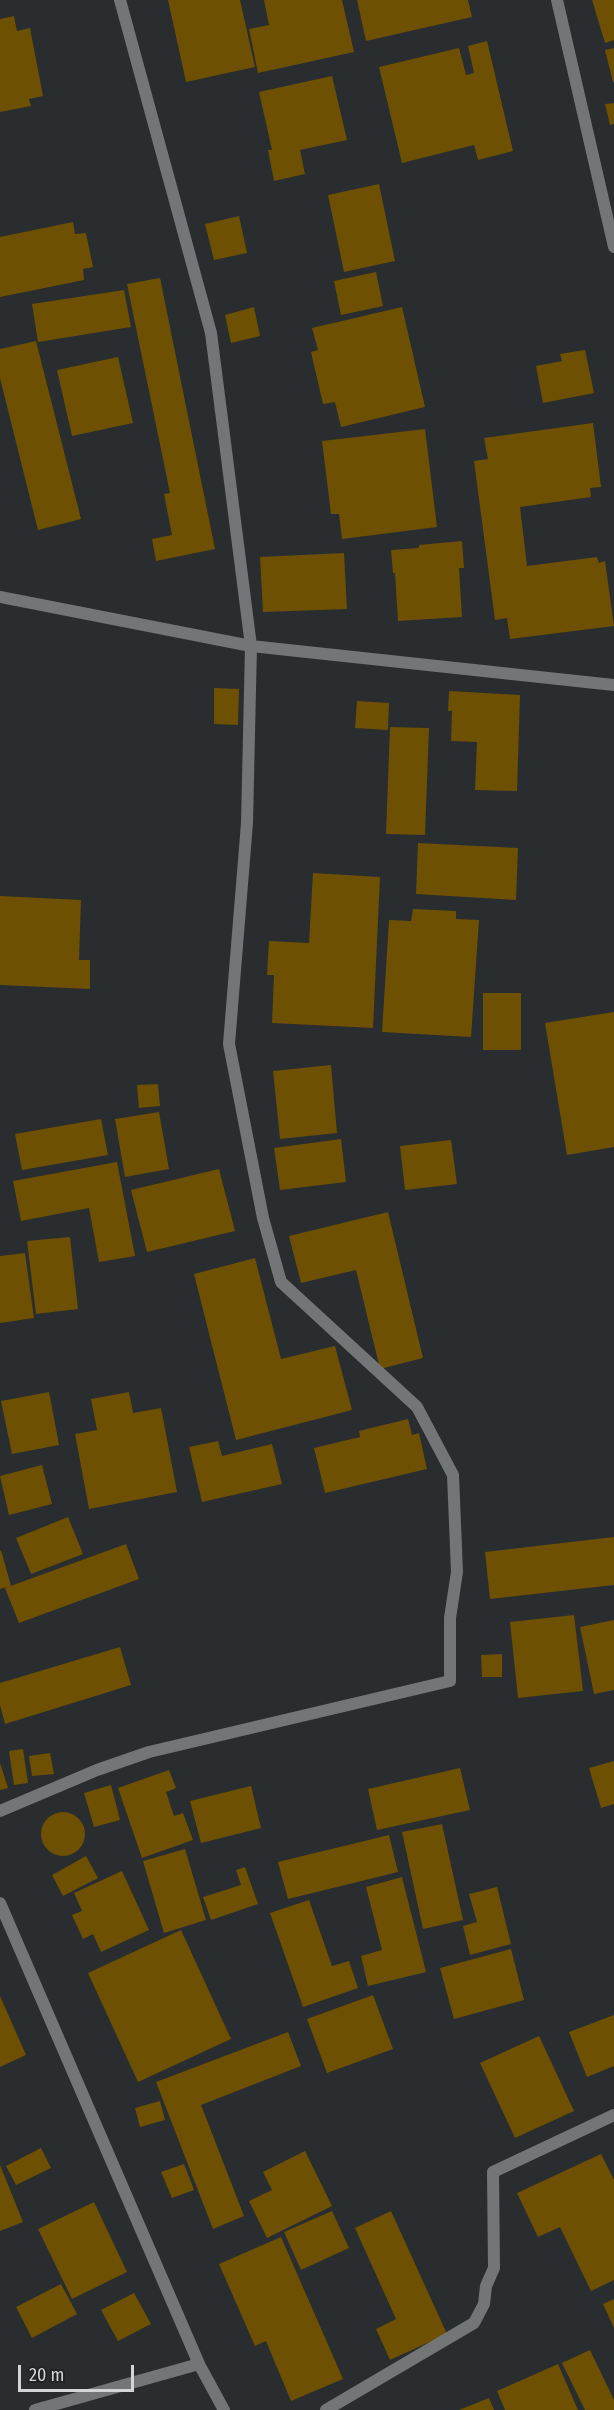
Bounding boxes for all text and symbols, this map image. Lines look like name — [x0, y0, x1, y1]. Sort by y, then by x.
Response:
scale bar — [21, 2353, 136, 2391]
text: 20 m — [29, 2364, 64, 2386]

